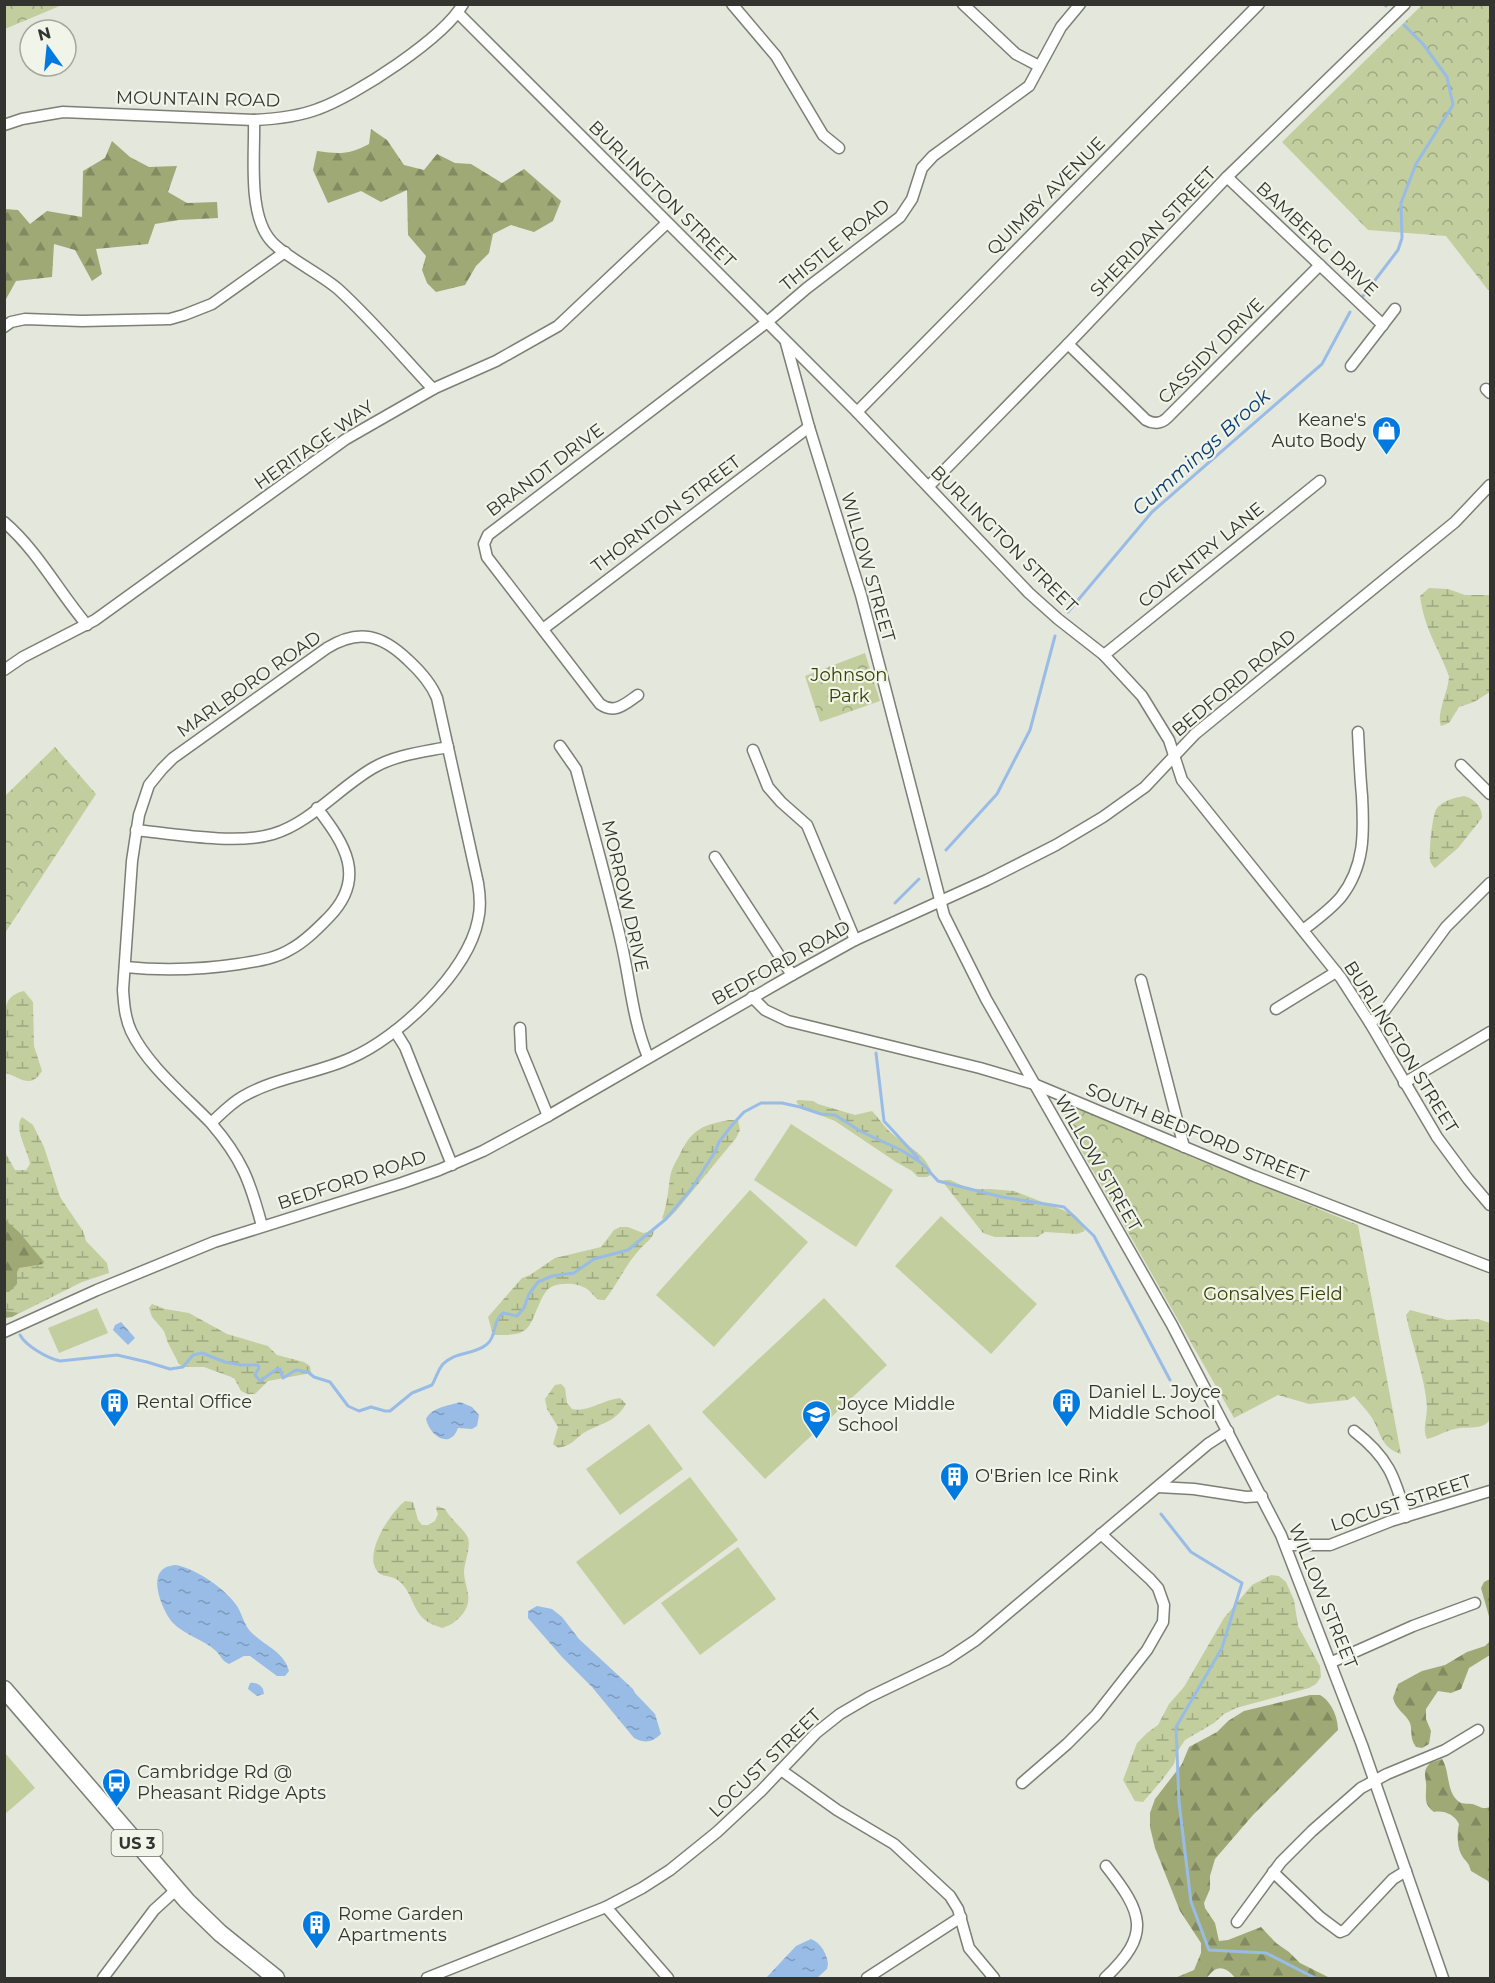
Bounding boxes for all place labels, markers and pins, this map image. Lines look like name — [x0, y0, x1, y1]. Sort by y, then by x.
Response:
place label: Keane's Auto Body — [1271, 409, 1366, 452]
shop icon: Keane's Auto Body — [1371, 414, 1403, 456]
place label: Daniel L. Joyce Middle School — [1088, 1381, 1221, 1424]
building icon: Rental Office — [99, 1386, 131, 1428]
building icon: Daniel L. Joyce Middle School — [1051, 1386, 1083, 1428]
place label: Rental Office — [136, 1391, 252, 1413]
place label: Joyce Middle School — [837, 1393, 955, 1436]
school or university icon: Joyce Middle School — [801, 1398, 833, 1440]
building icon: O'Brien Ice Rink — [938, 1460, 970, 1502]
place label: O'Brien Ice Rink — [975, 1465, 1119, 1487]
place label: Cambridge Rd @ Pheasant Ridge Apts — [137, 1761, 326, 1804]
bus stop icon: Cambridge Rd @ Pheasant Ridge Apts — [100, 1766, 132, 1808]
place label: Rome Garden Apartments — [338, 1903, 464, 1946]
building icon: Rome Garden Apartments — [301, 1908, 333, 1950]

